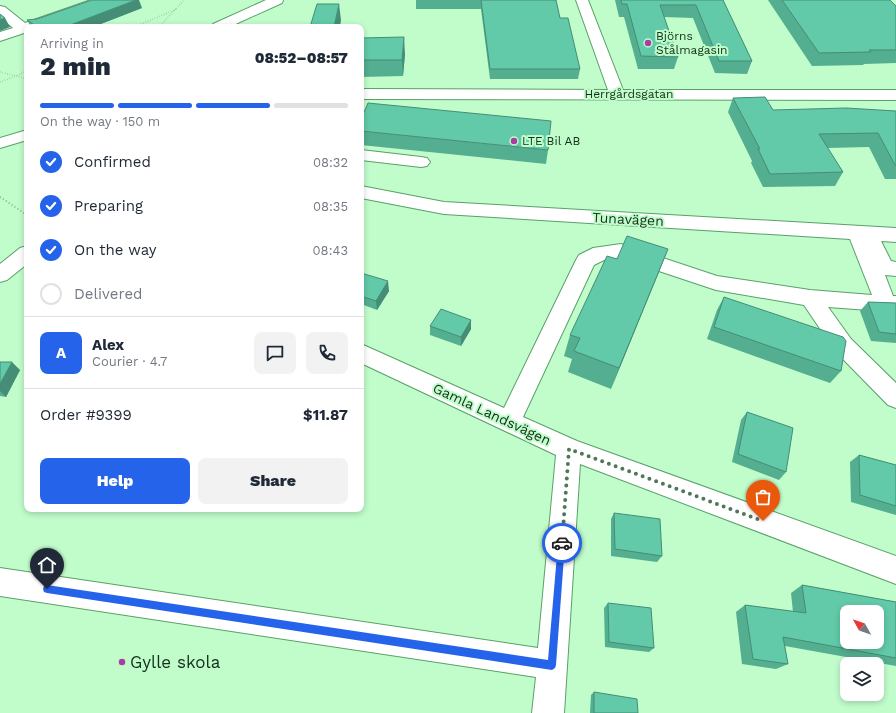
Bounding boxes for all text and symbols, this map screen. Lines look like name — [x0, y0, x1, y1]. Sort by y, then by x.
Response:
place label: Björns Stålmagasin — [656, 29, 728, 57]
text: Arriving in — [40, 36, 104, 51]
marker: Björns Stålmagasin — [643, 38, 653, 48]
text: 08:52–08:57 — [255, 49, 348, 67]
text: 2 min — [40, 51, 111, 81]
street label: Herrgårdsgatan — [584, 87, 674, 101]
text: On the way · 150 m — [40, 114, 160, 129]
place label: LTE Bil AB — [522, 134, 580, 148]
marker: LTE Bil AB — [509, 136, 519, 146]
icon: check — [40, 151, 62, 173]
text: Confirmed — [74, 153, 151, 171]
text: 08:32 — [313, 155, 348, 170]
icon: check — [40, 195, 62, 217]
text: Preparing — [74, 197, 143, 215]
text: 08:35 — [313, 199, 348, 214]
street label: Tunavägen — [592, 209, 664, 229]
icon: check — [40, 239, 62, 261]
text: On the way — [74, 241, 156, 259]
text: 08:43 — [313, 243, 348, 258]
text: Delivered — [74, 285, 142, 303]
button: chat — [254, 332, 296, 374]
button: phone — [306, 332, 348, 374]
text: Alex — [92, 336, 124, 354]
text: A — [56, 344, 66, 362]
text: Courier · 4.7 — [92, 354, 167, 369]
street label: Gamla Landsvägen — [431, 380, 553, 448]
text: Order #9399 — [40, 406, 132, 424]
text: $11.87 — [303, 406, 348, 424]
button: Help — [40, 458, 190, 504]
button: Share — [198, 458, 348, 504]
pin — [746, 480, 780, 521]
icon: bag — [752, 486, 774, 508]
courier — [542, 523, 582, 563]
icon: car — [551, 532, 573, 554]
pin — [30, 548, 64, 589]
icon: home — [36, 554, 58, 576]
north arrow — [840, 605, 884, 649]
map controls — [840, 605, 884, 701]
place label: Gylle skola — [130, 652, 221, 672]
marker: Gylle skola — [117, 657, 127, 667]
button: layers — [840, 657, 884, 701]

